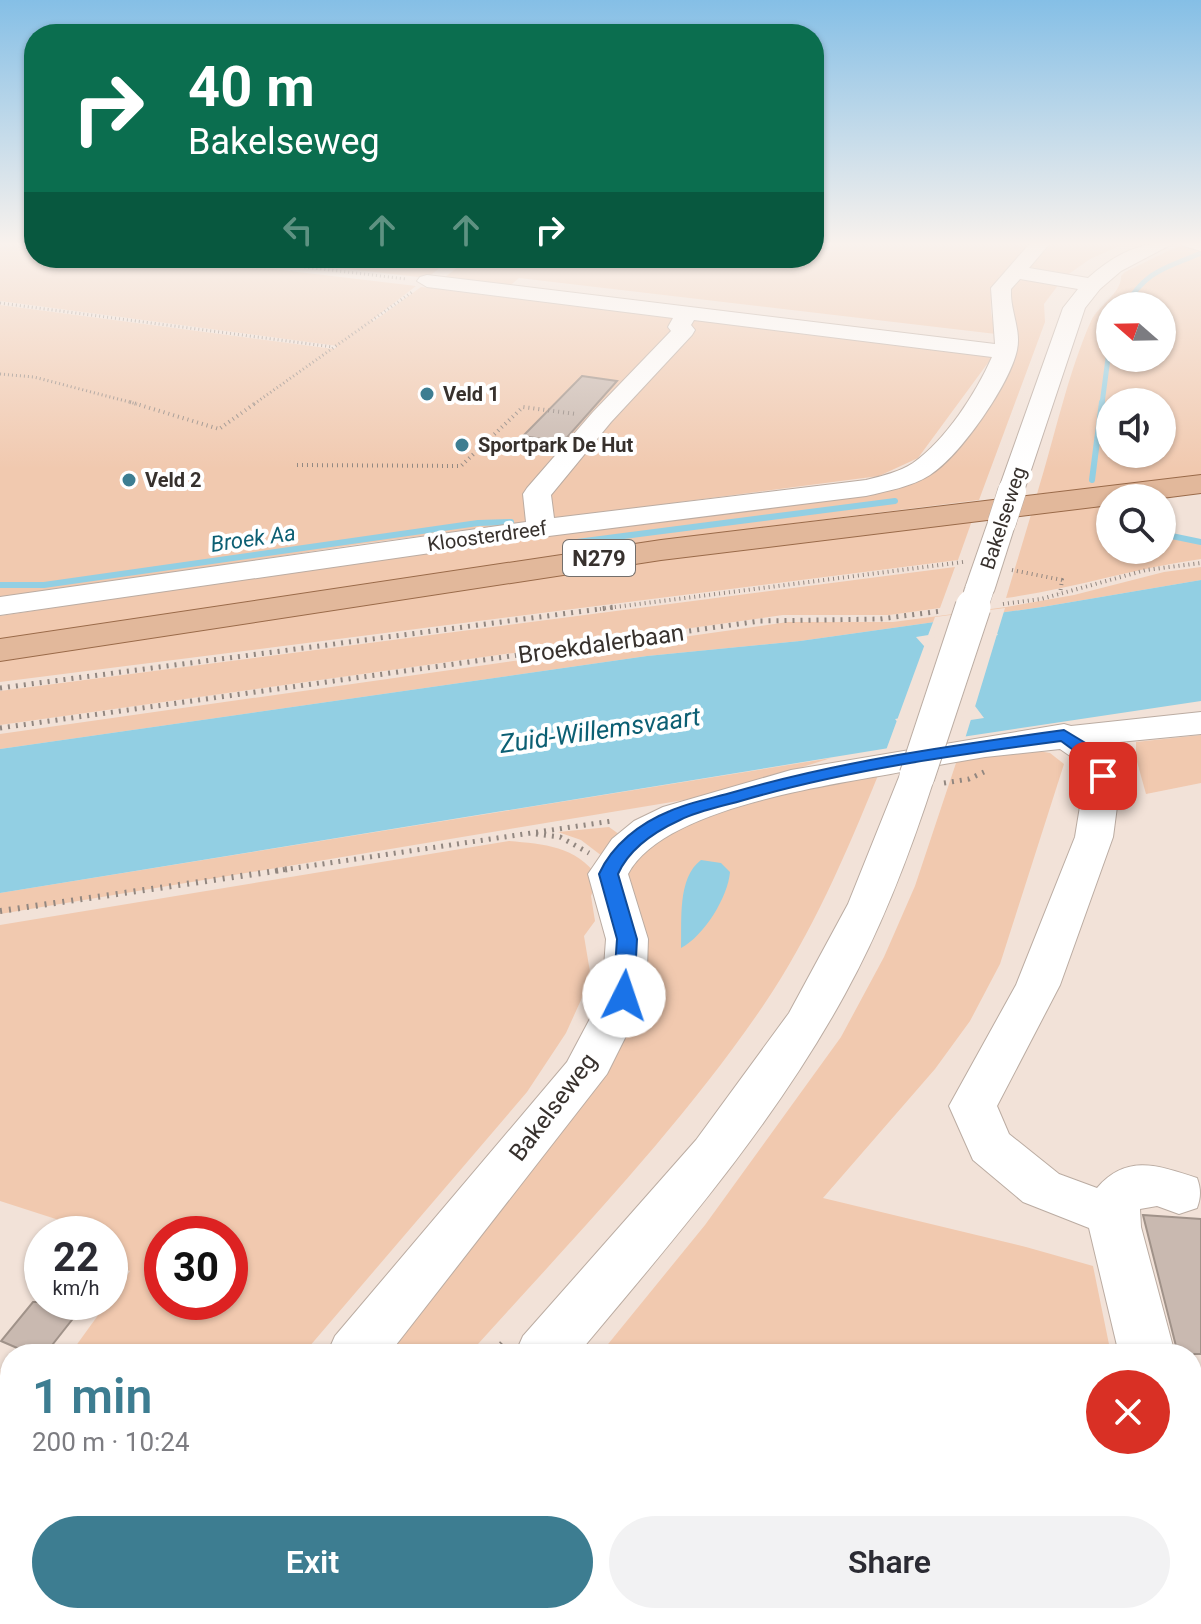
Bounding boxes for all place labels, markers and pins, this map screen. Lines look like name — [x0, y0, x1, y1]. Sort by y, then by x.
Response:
place label: Veld 1 — [443, 382, 499, 406]
marker: Veld 1 — [418, 385, 436, 403]
place label: Sportpark De Hut — [478, 433, 633, 457]
marker: Sportpark De Hut — [453, 436, 471, 454]
place label: Veld 2 — [145, 468, 201, 492]
marker: Veld 2 — [120, 471, 138, 489]
pin — [1069, 742, 1137, 810]

